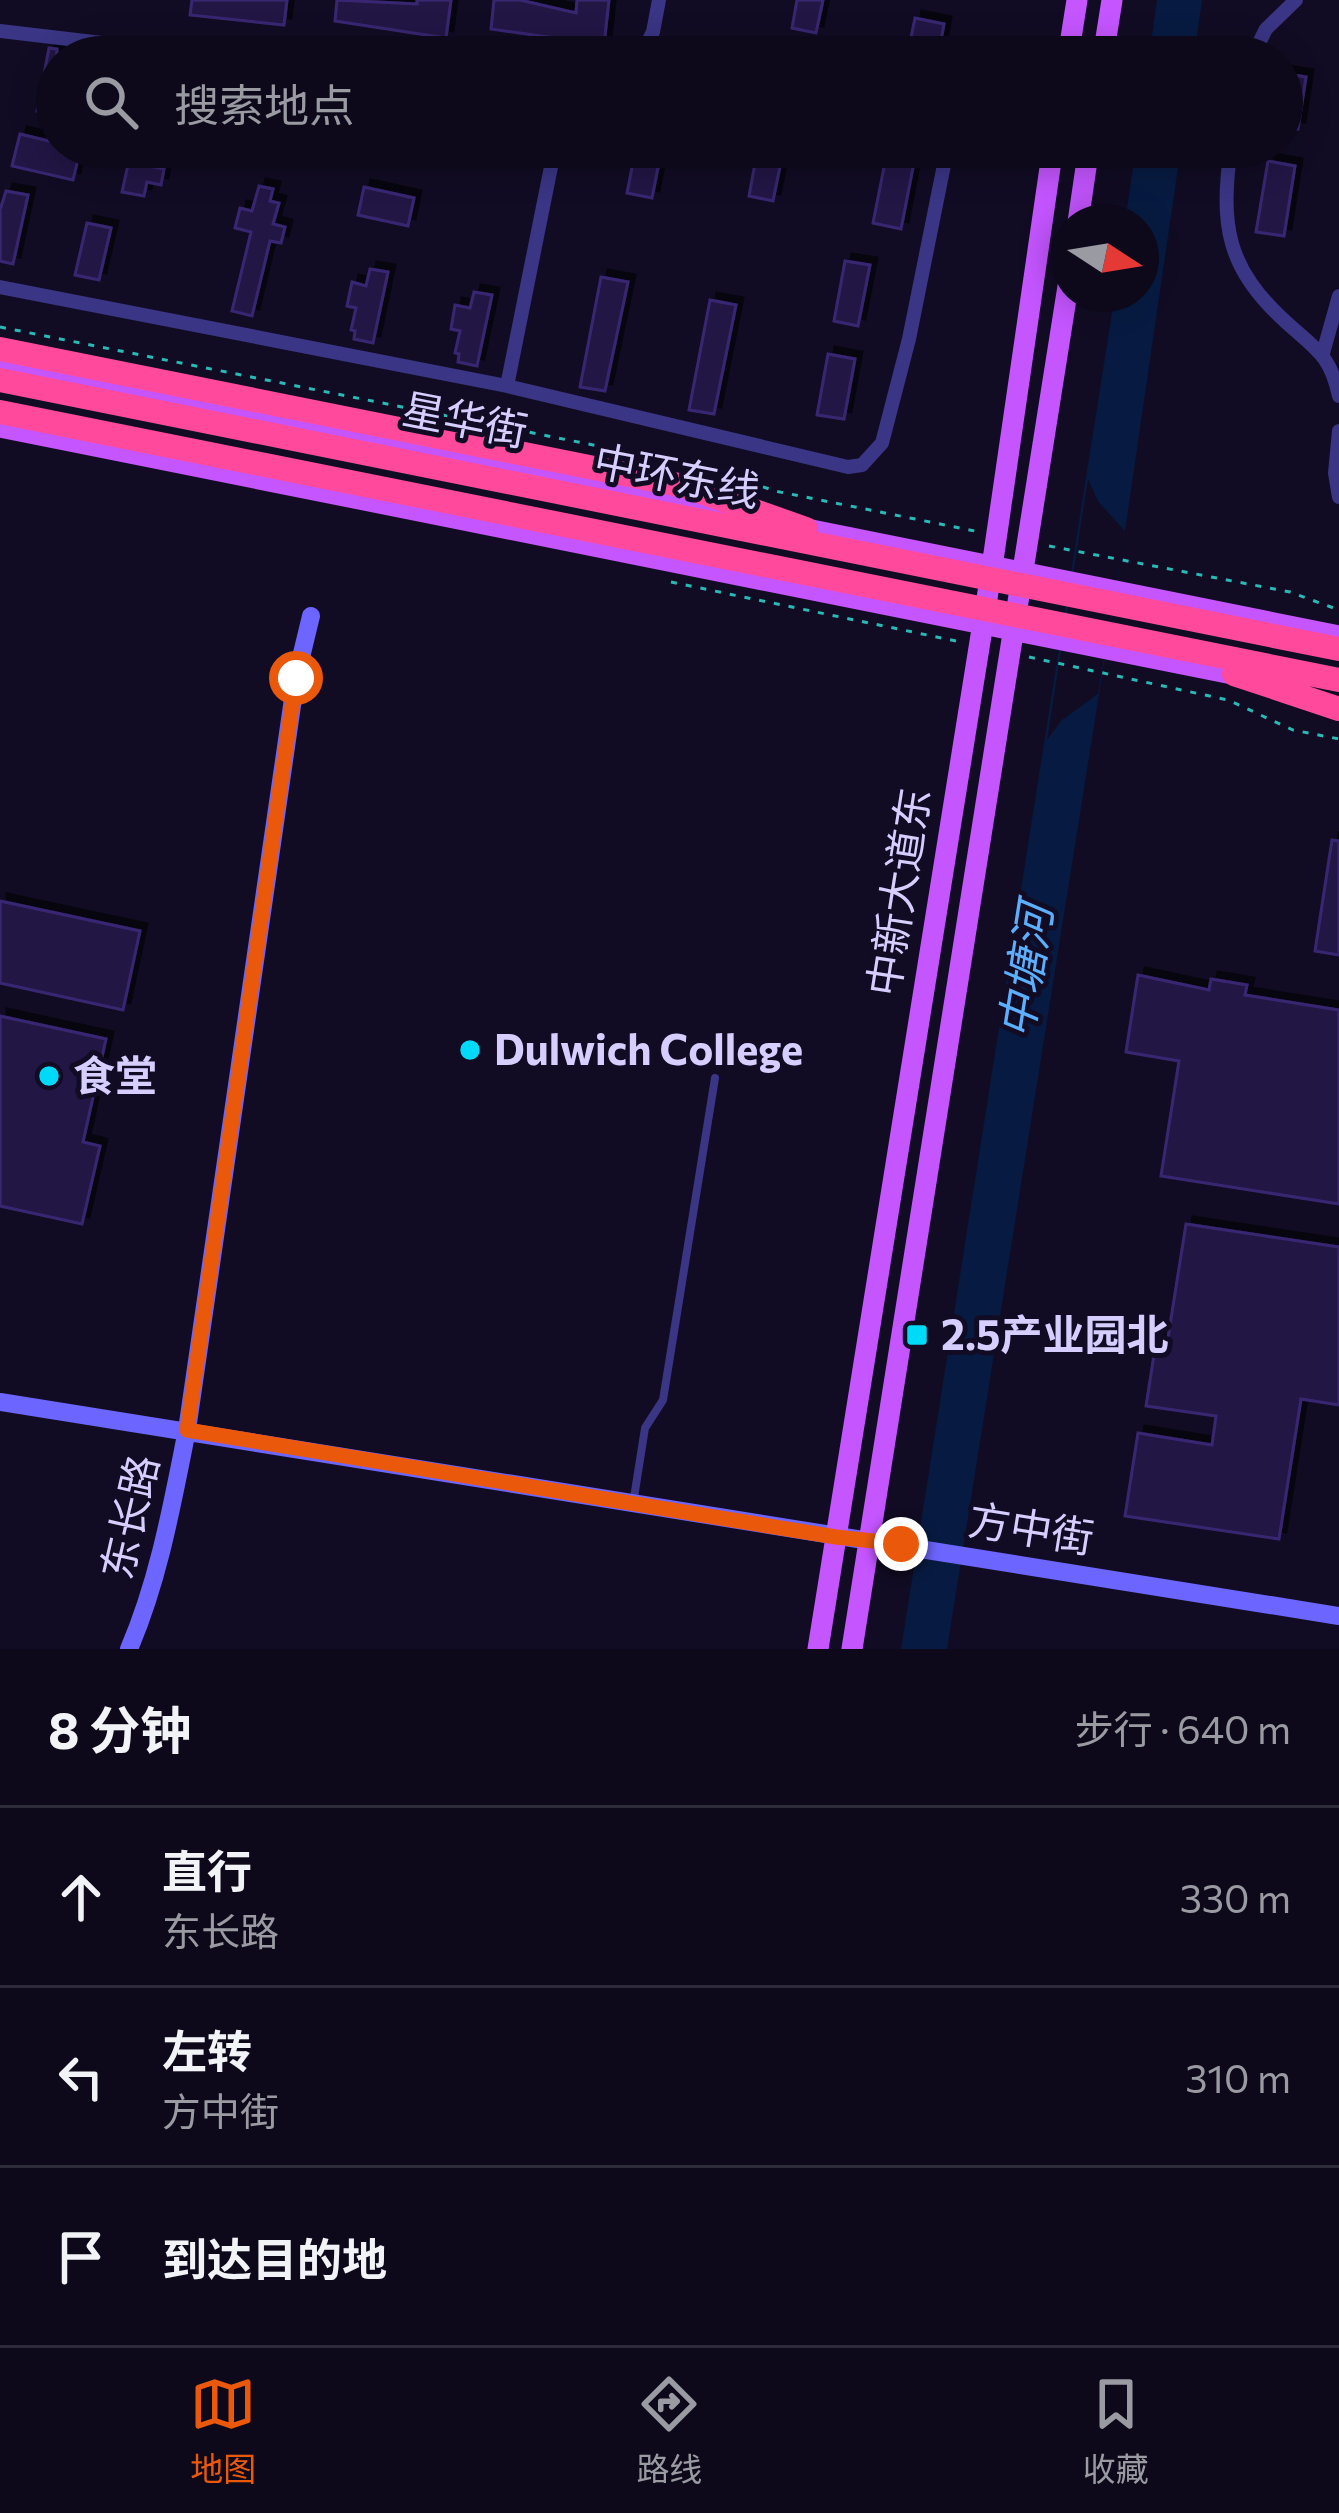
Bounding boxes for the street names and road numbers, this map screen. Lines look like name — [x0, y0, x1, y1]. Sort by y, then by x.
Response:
street label: 星华街 — [399, 380, 532, 456]
street label: 中环东线 — [590, 432, 765, 516]
street label: 中新大道东 — [855, 784, 939, 999]
street label: 东长路 — [89, 1449, 168, 1584]
street label: 方中街 — [965, 1491, 1098, 1563]

